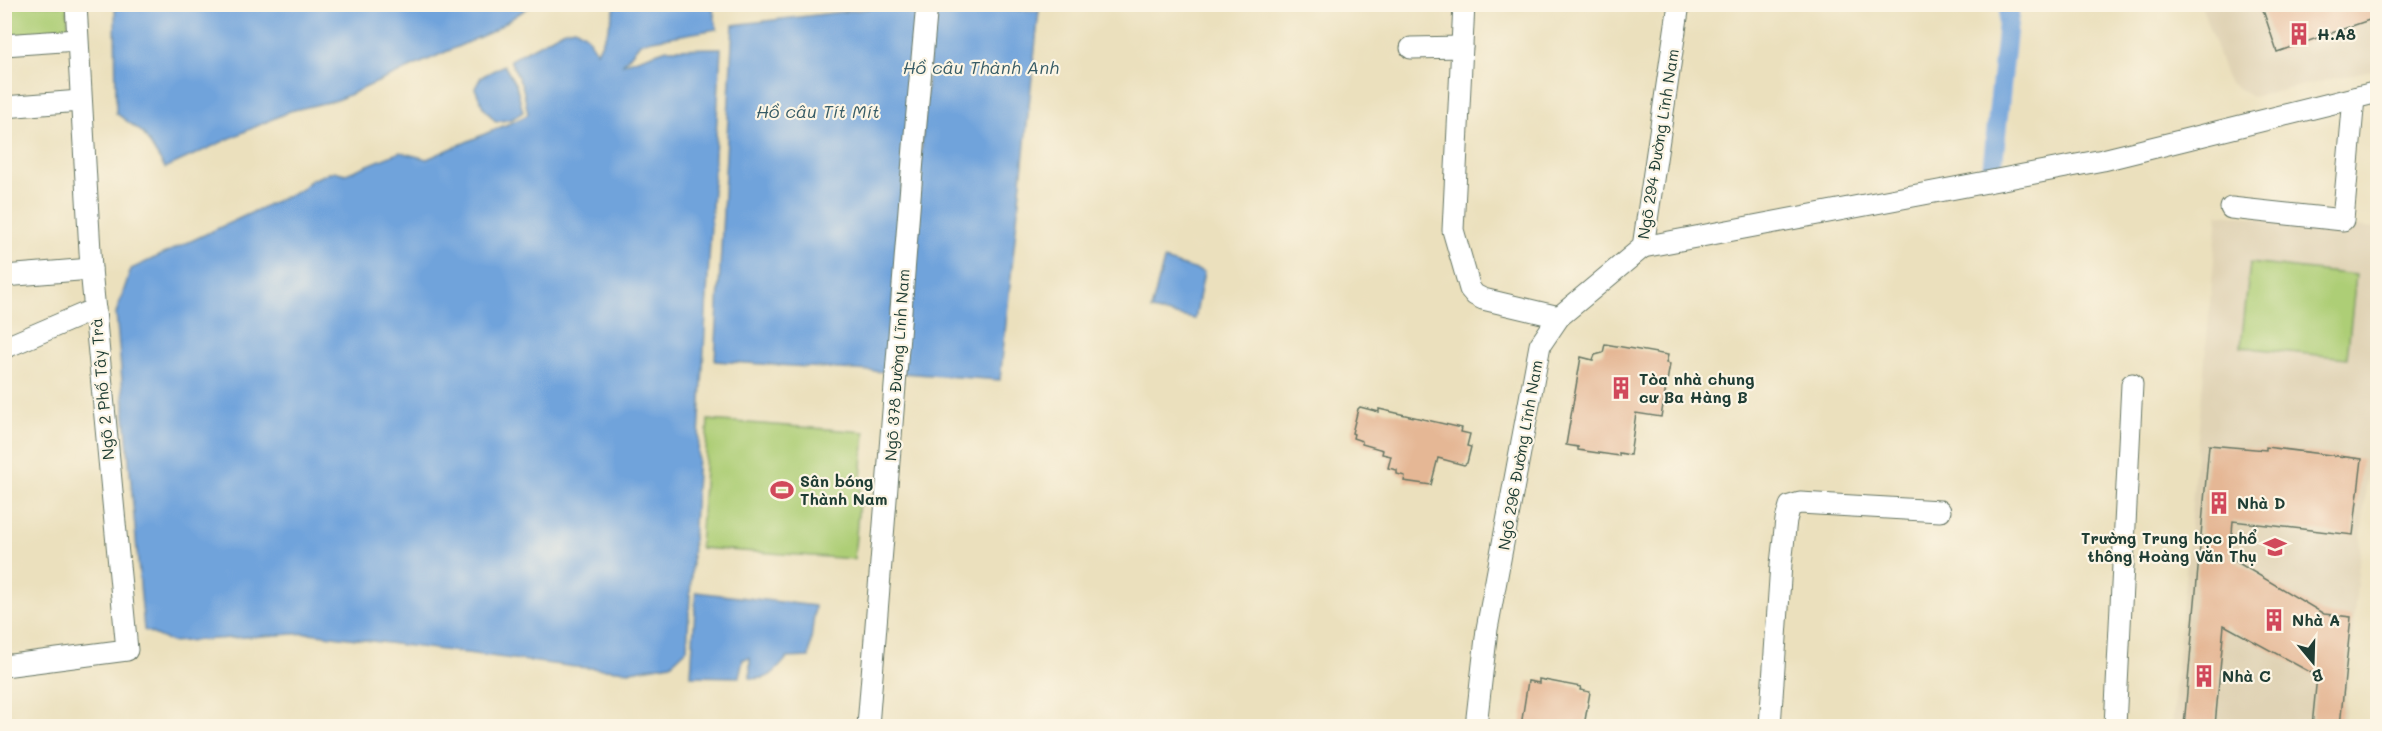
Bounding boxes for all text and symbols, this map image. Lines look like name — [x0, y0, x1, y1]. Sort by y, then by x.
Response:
building icon: H.A8 — [2286, 21, 2312, 47]
place label: H.A8 — [2317, 23, 2356, 44]
street label: Ngõ 294 Đường Lĩnh Nam — [1632, 47, 1683, 241]
water label: Hồ câu Thành Anh — [903, 55, 1059, 79]
water label: Hồ câu Tít Mít — [756, 99, 880, 123]
street label: Ngõ 378 Đường Lĩnh Nam — [879, 268, 914, 462]
street label: Ngõ 2 Phố Tây Trà — [85, 317, 118, 461]
street label: Ngõ 296 Đường Lĩnh Nam — [1492, 358, 1547, 552]
place label: Tòa nhà chung cư Ba Hàng B — [1639, 368, 1755, 407]
building icon: Tòa nhà chung cư Ba Hàng B — [1608, 375, 1634, 401]
place label: Sân bóng Thành Nam — [800, 470, 888, 509]
sports icon: Sân bóng Thành Nam — [769, 477, 795, 503]
building icon: Nhà D — [2206, 490, 2232, 516]
place label: Nhà D — [2237, 492, 2286, 513]
place label: Trường Trung học phổ thông Hoàng Văn Thụ — [2081, 527, 2257, 566]
school or university icon: Trường Trung học phổ thông Hoàng Văn Thụ — [2262, 534, 2288, 560]
building icon: Nhà A — [2261, 607, 2287, 633]
place label: Nhà A — [2292, 609, 2340, 630]
north arrow — [2283, 632, 2343, 692]
building icon: Nhà C — [2191, 663, 2217, 689]
place label: Nhà C — [2222, 665, 2271, 686]
text: B — [2310, 665, 2327, 688]

